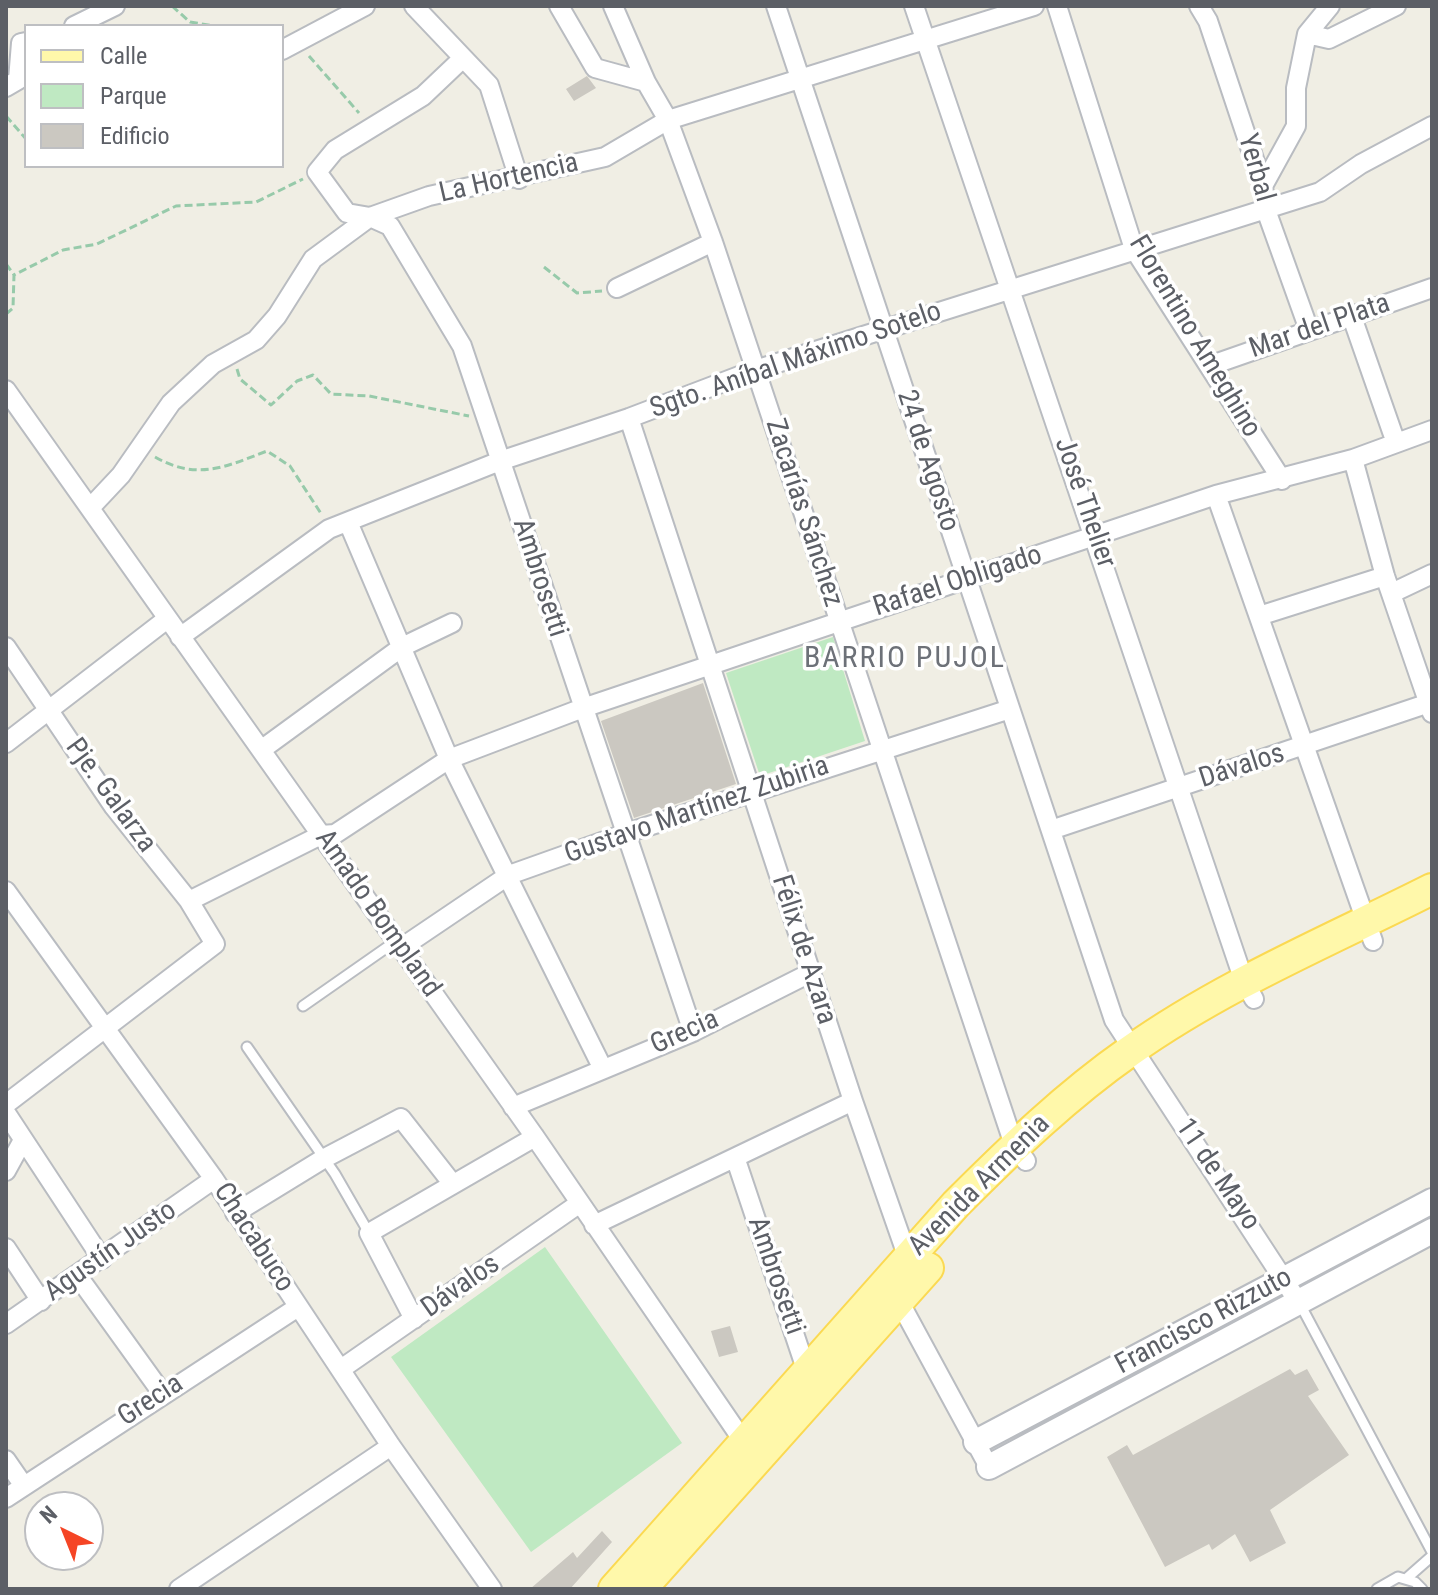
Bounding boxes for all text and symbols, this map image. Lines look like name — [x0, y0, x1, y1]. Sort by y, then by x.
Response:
legend — [24, 24, 284, 168]
text: Calle — [100, 42, 147, 70]
text: Parque — [100, 82, 167, 110]
text: Edificio — [100, 122, 170, 150]
street label: Yerbal — [1229, 130, 1281, 206]
street label: La Hortencia — [436, 147, 582, 211]
street label: Florentino Ameghino — [1121, 230, 1267, 444]
street label: Mar del Plata — [1245, 287, 1395, 367]
street label: Sgto. Aníbal Máximo Sotelo — [646, 295, 946, 427]
street label: 24 de Agosto — [888, 386, 966, 536]
street label: Zacarías Sánchez — [757, 415, 849, 611]
street label: José Thelier — [1046, 433, 1122, 573]
street label: Ambrosetti — [504, 515, 574, 641]
street label: Rafael Obligado — [870, 539, 1046, 625]
district label: BARRIO PUJOL — [804, 641, 1006, 677]
street label: Pje. Galarza — [57, 732, 163, 860]
street label: Dávalos — [1195, 737, 1289, 797]
street label: Gustavo Martínez Zubiria — [560, 750, 834, 872]
street label: Amado Bompland — [307, 824, 447, 1004]
street label: Félix de Azara — [763, 871, 843, 1029]
street label: Grecia — [646, 1003, 724, 1063]
street label: Avenida Armenia — [902, 1108, 1058, 1264]
street label: 11 de Mayo — [1167, 1113, 1267, 1237]
street label: Chacabuco — [205, 1177, 301, 1299]
street label: Agustín Justo — [39, 1194, 183, 1310]
street label: Ambrosetti — [739, 1213, 811, 1339]
street label: Dávalos — [415, 1248, 507, 1326]
street label: Francisco Rizzuto — [1110, 1261, 1298, 1383]
street label: Grecia — [112, 1368, 190, 1434]
north arrow — [24, 1491, 104, 1571]
text: N — [35, 1501, 62, 1528]

